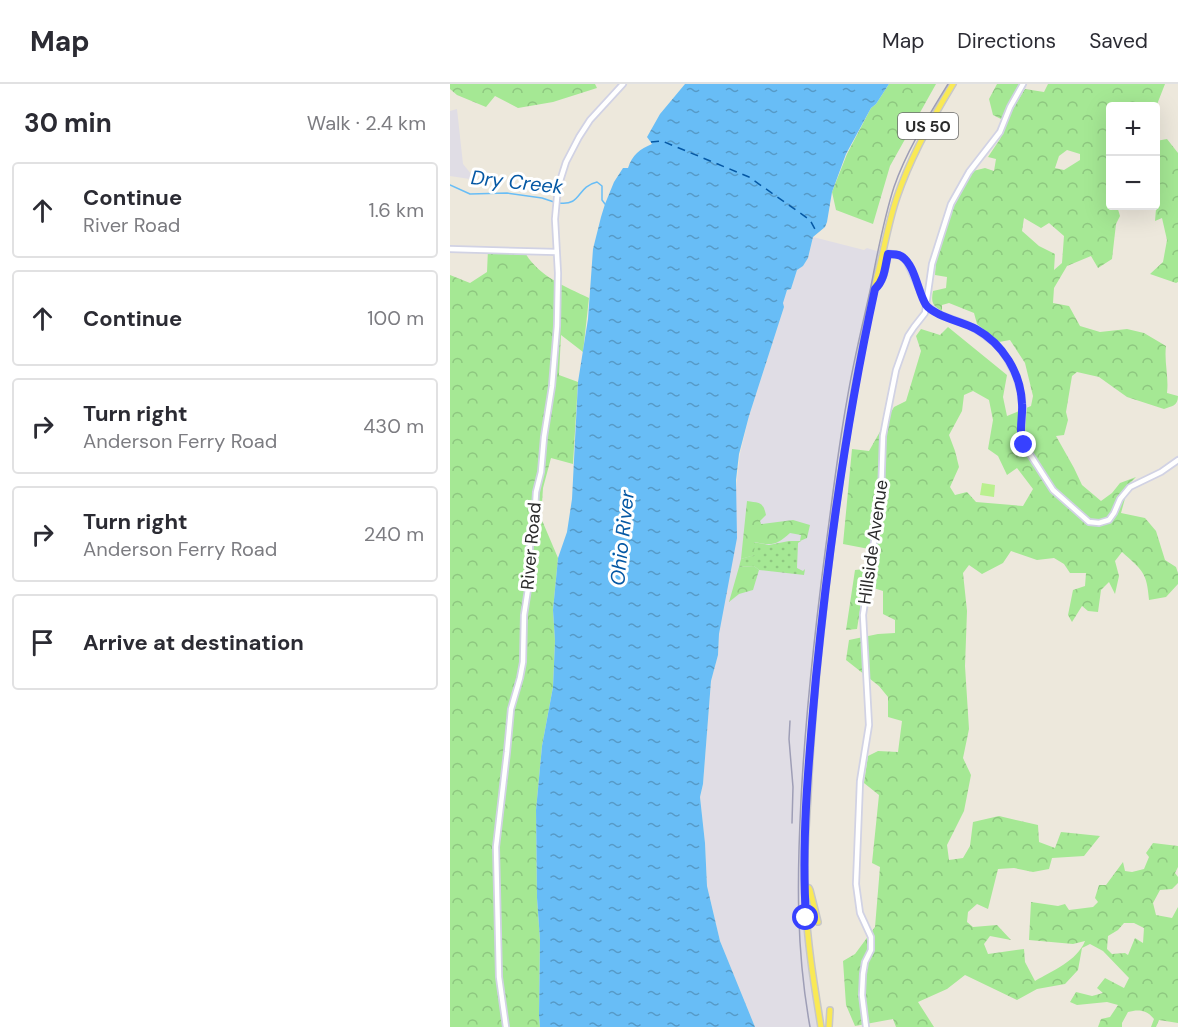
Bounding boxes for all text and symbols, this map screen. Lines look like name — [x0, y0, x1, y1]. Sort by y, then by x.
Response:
text: Map — [30, 23, 90, 60]
text: Map — [882, 27, 924, 55]
text: Directions — [957, 27, 1056, 55]
text: Saved — [1089, 27, 1148, 55]
map controls — [1106, 102, 1160, 210]
button: + — [1106, 102, 1160, 156]
text: 30 min — [24, 106, 112, 140]
text: Walk · 2.4 km — [307, 110, 426, 136]
road number: US 50 — [898, 113, 958, 139]
button: − — [1106, 156, 1160, 210]
water label: Dry Creek — [470, 164, 565, 200]
text: Continue — [83, 183, 182, 212]
icon: ahead — [26, 194, 59, 227]
text: 1.6 km — [369, 197, 424, 223]
text: River Road — [83, 212, 180, 238]
icon: ahead — [26, 302, 59, 335]
text: Continue — [83, 304, 182, 333]
text: 100 m — [367, 305, 424, 331]
text: Turn right — [83, 399, 188, 428]
icon: right — [26, 410, 59, 443]
text: 430 m — [363, 413, 424, 439]
text: Anderson Ferry Road — [83, 428, 277, 454]
route end — [1010, 431, 1036, 457]
street label: Hillside Avenue — [852, 478, 894, 606]
water label: Ohio River — [604, 489, 640, 587]
street label: River Road — [515, 501, 547, 591]
text: Turn right — [83, 507, 188, 536]
icon: right — [26, 518, 59, 551]
text: 240 m — [364, 521, 424, 547]
text: Anderson Ferry Road — [83, 536, 277, 562]
icon: arrive — [26, 626, 59, 659]
text: Arrive at destination — [83, 628, 304, 657]
route start — [792, 904, 818, 930]

